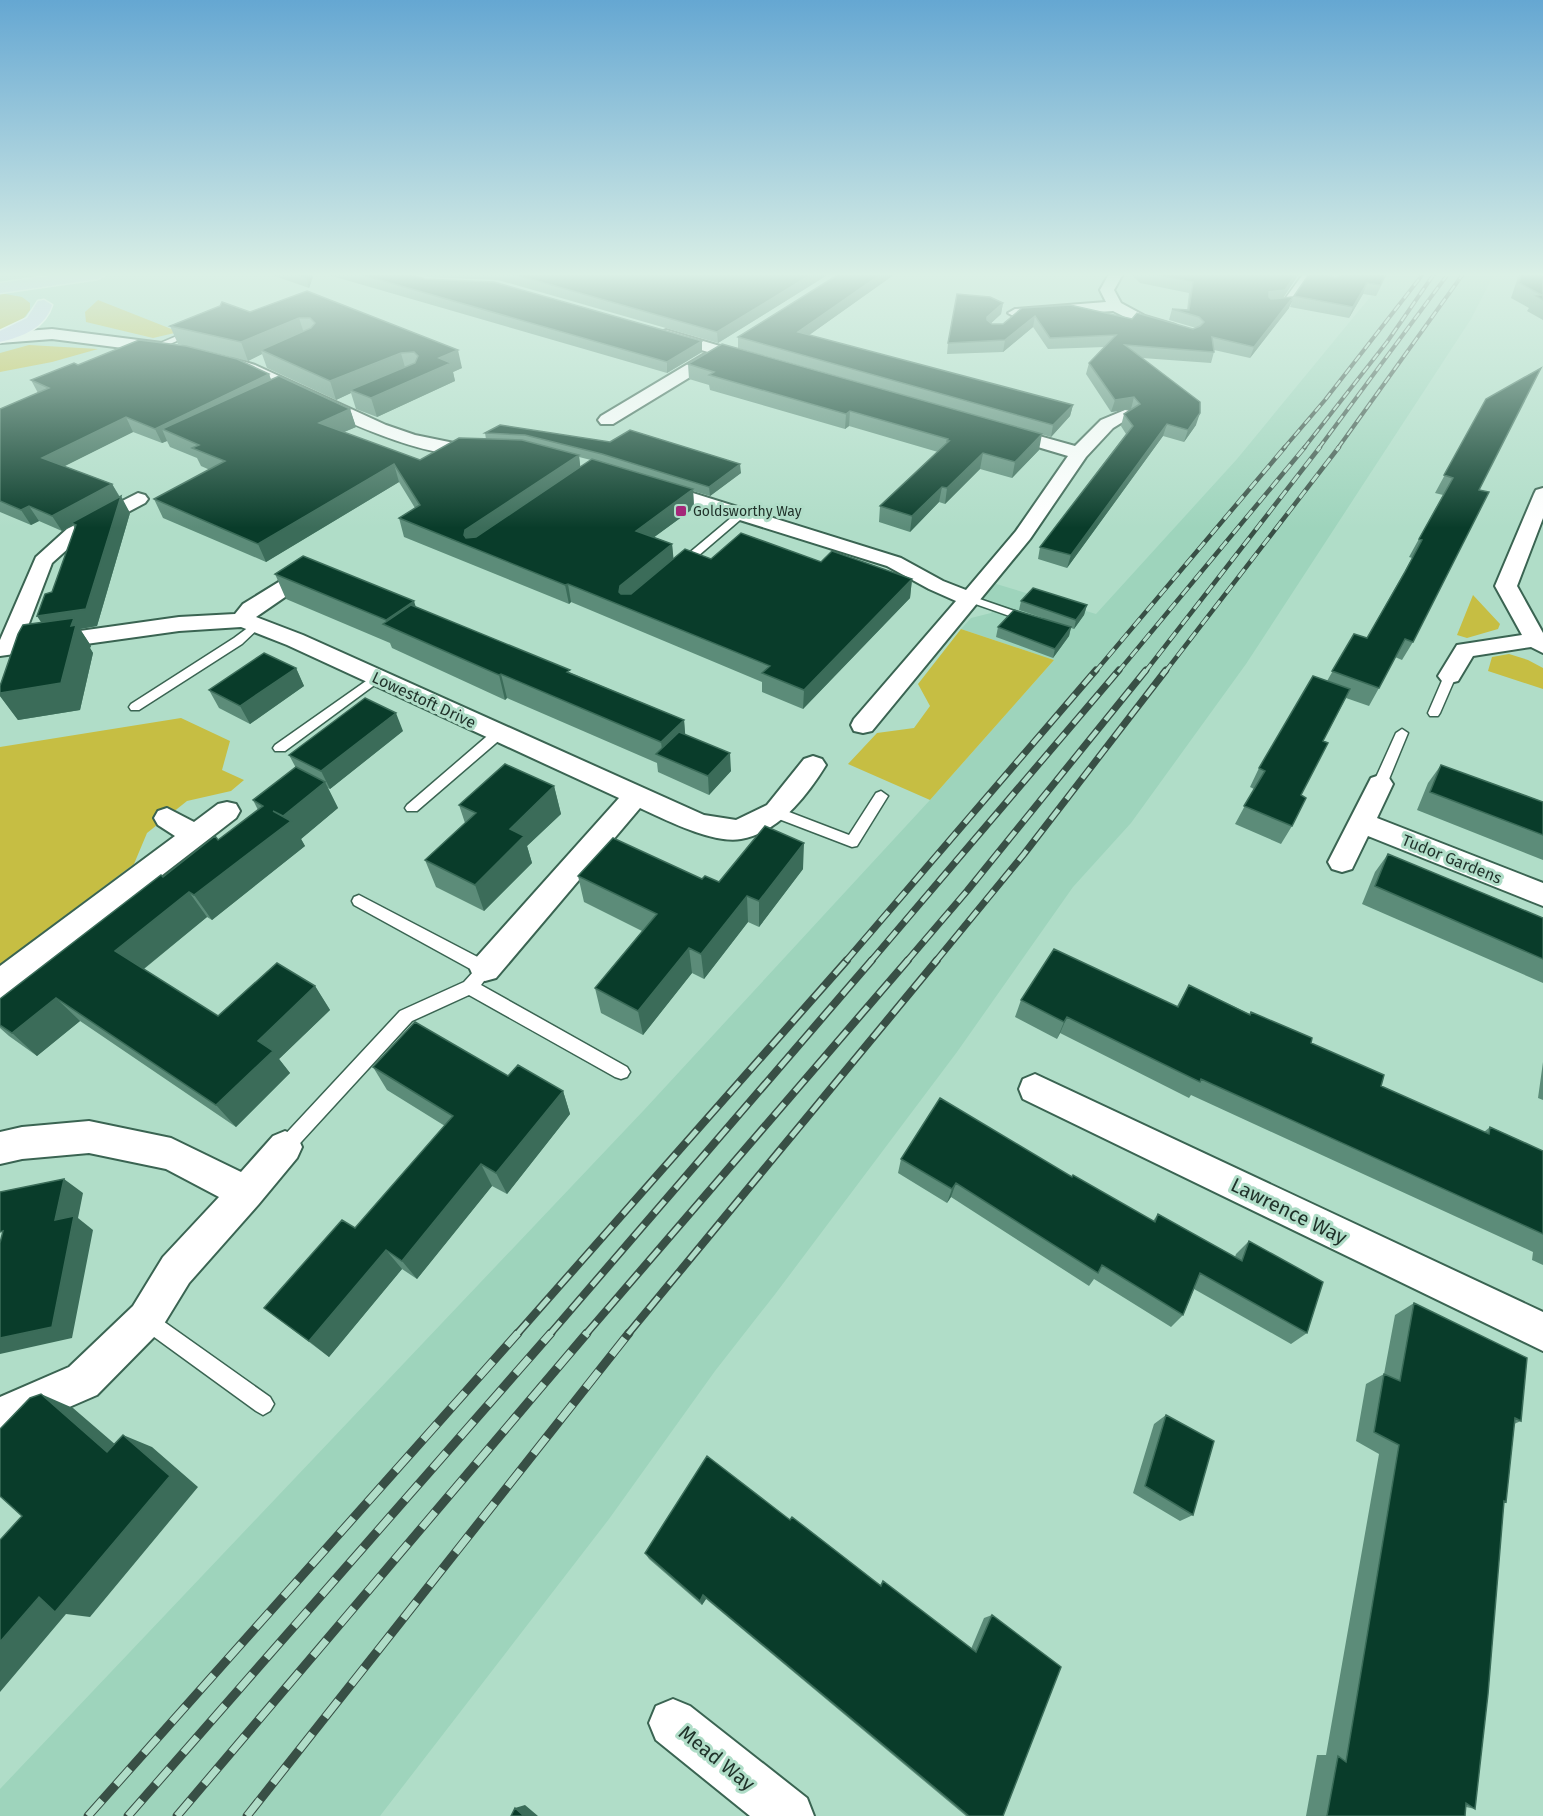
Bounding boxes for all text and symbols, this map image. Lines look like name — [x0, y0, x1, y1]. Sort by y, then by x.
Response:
place label: Goldsworthy Way — [693, 503, 802, 520]
marker: Goldsworthy Way — [674, 504, 688, 518]
street label: Lowestoft Drive — [369, 668, 479, 732]
street label: Tudor Gardens — [1399, 830, 1505, 888]
street label: Lawrence Way — [1227, 1173, 1351, 1250]
street label: Mead Way — [674, 1720, 760, 1796]

